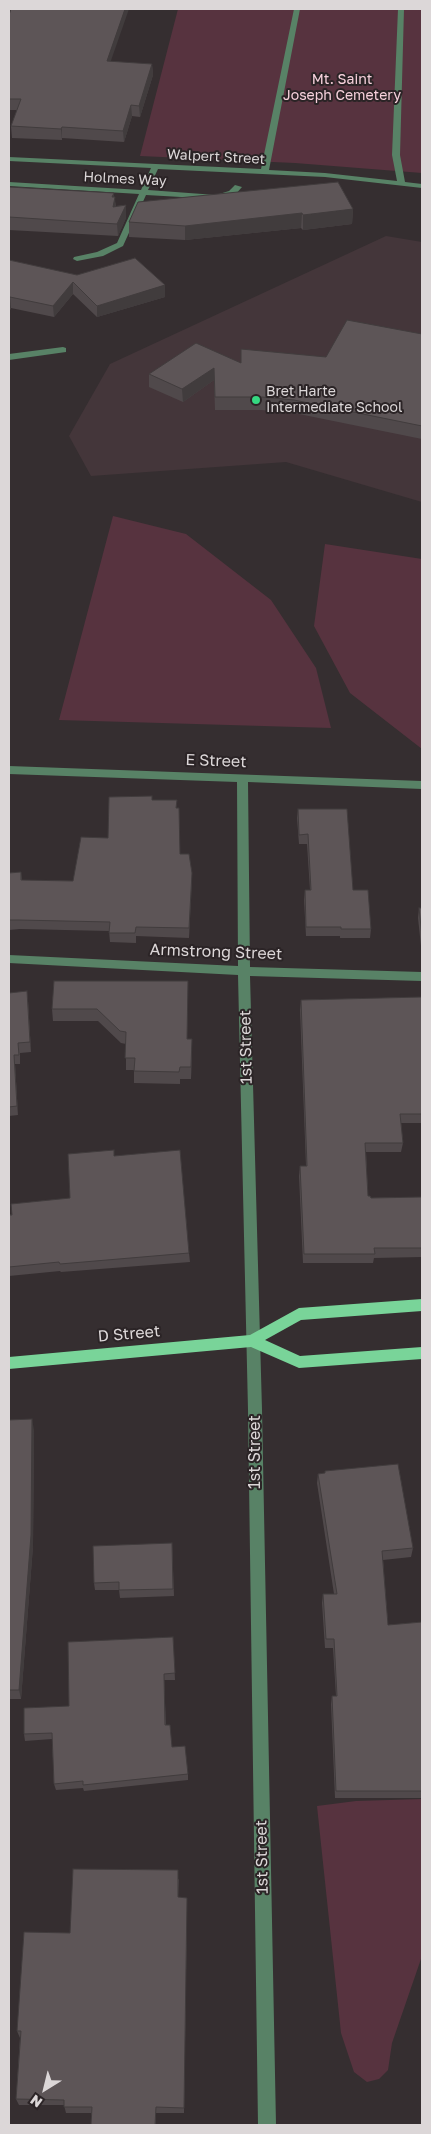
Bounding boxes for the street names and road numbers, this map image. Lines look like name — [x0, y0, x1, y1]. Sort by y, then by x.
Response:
street label: Walpert Street — [166, 146, 266, 168]
street label: Holmes Way — [83, 168, 167, 190]
street label: E Street — [185, 750, 247, 772]
street label: Armstrong Street — [149, 940, 283, 964]
street label: 1st Street — [236, 1010, 256, 1084]
street label: D Street — [97, 1322, 161, 1346]
street label: 1st Street — [245, 1415, 265, 1489]
street label: 1st Street — [252, 1820, 272, 1894]

